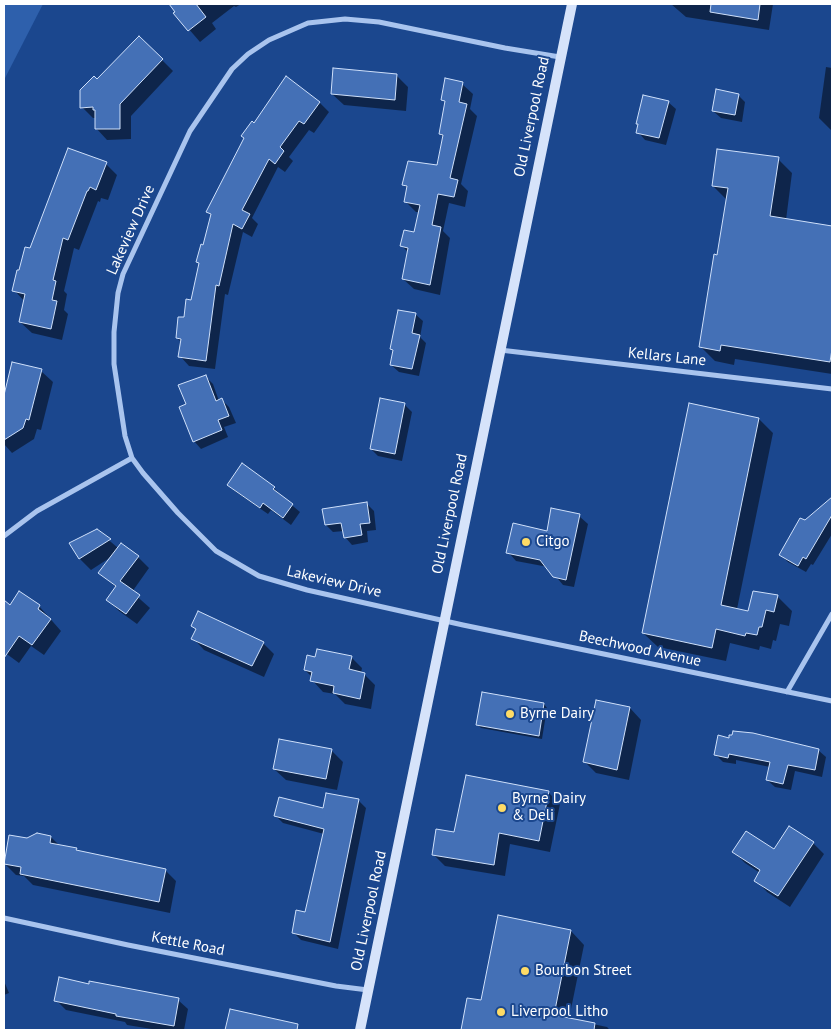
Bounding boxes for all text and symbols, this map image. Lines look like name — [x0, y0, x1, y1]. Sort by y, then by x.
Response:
street label: Old Liverpool Road — [510, 55, 554, 179]
street label: Lakeview Drive — [103, 182, 159, 278]
street label: Kellars Lane — [627, 344, 707, 370]
street label: Old Liverpool Road — [428, 452, 472, 576]
place label: Citgo — [536, 533, 570, 551]
marker: Citgo — [520, 536, 532, 548]
street label: Lakeview Drive — [285, 562, 383, 602]
street label: Beechwood Avenue — [577, 627, 703, 671]
place label: Byrne Dairy — [520, 705, 594, 723]
marker: Byrne Dairy — [504, 708, 516, 720]
place label: Byrne Dairy & Deli — [512, 790, 586, 825]
marker: Byrne Dairy & Deli — [496, 802, 508, 814]
street label: Old Liverpool Road — [347, 849, 391, 973]
street label: Kettle Road — [150, 928, 226, 960]
place label: Bourbon Street — [535, 962, 632, 980]
marker: Bourbon Street — [519, 965, 531, 977]
place label: Liverpool Litho — [511, 1003, 608, 1021]
marker: Liverpool Litho — [495, 1006, 507, 1018]

